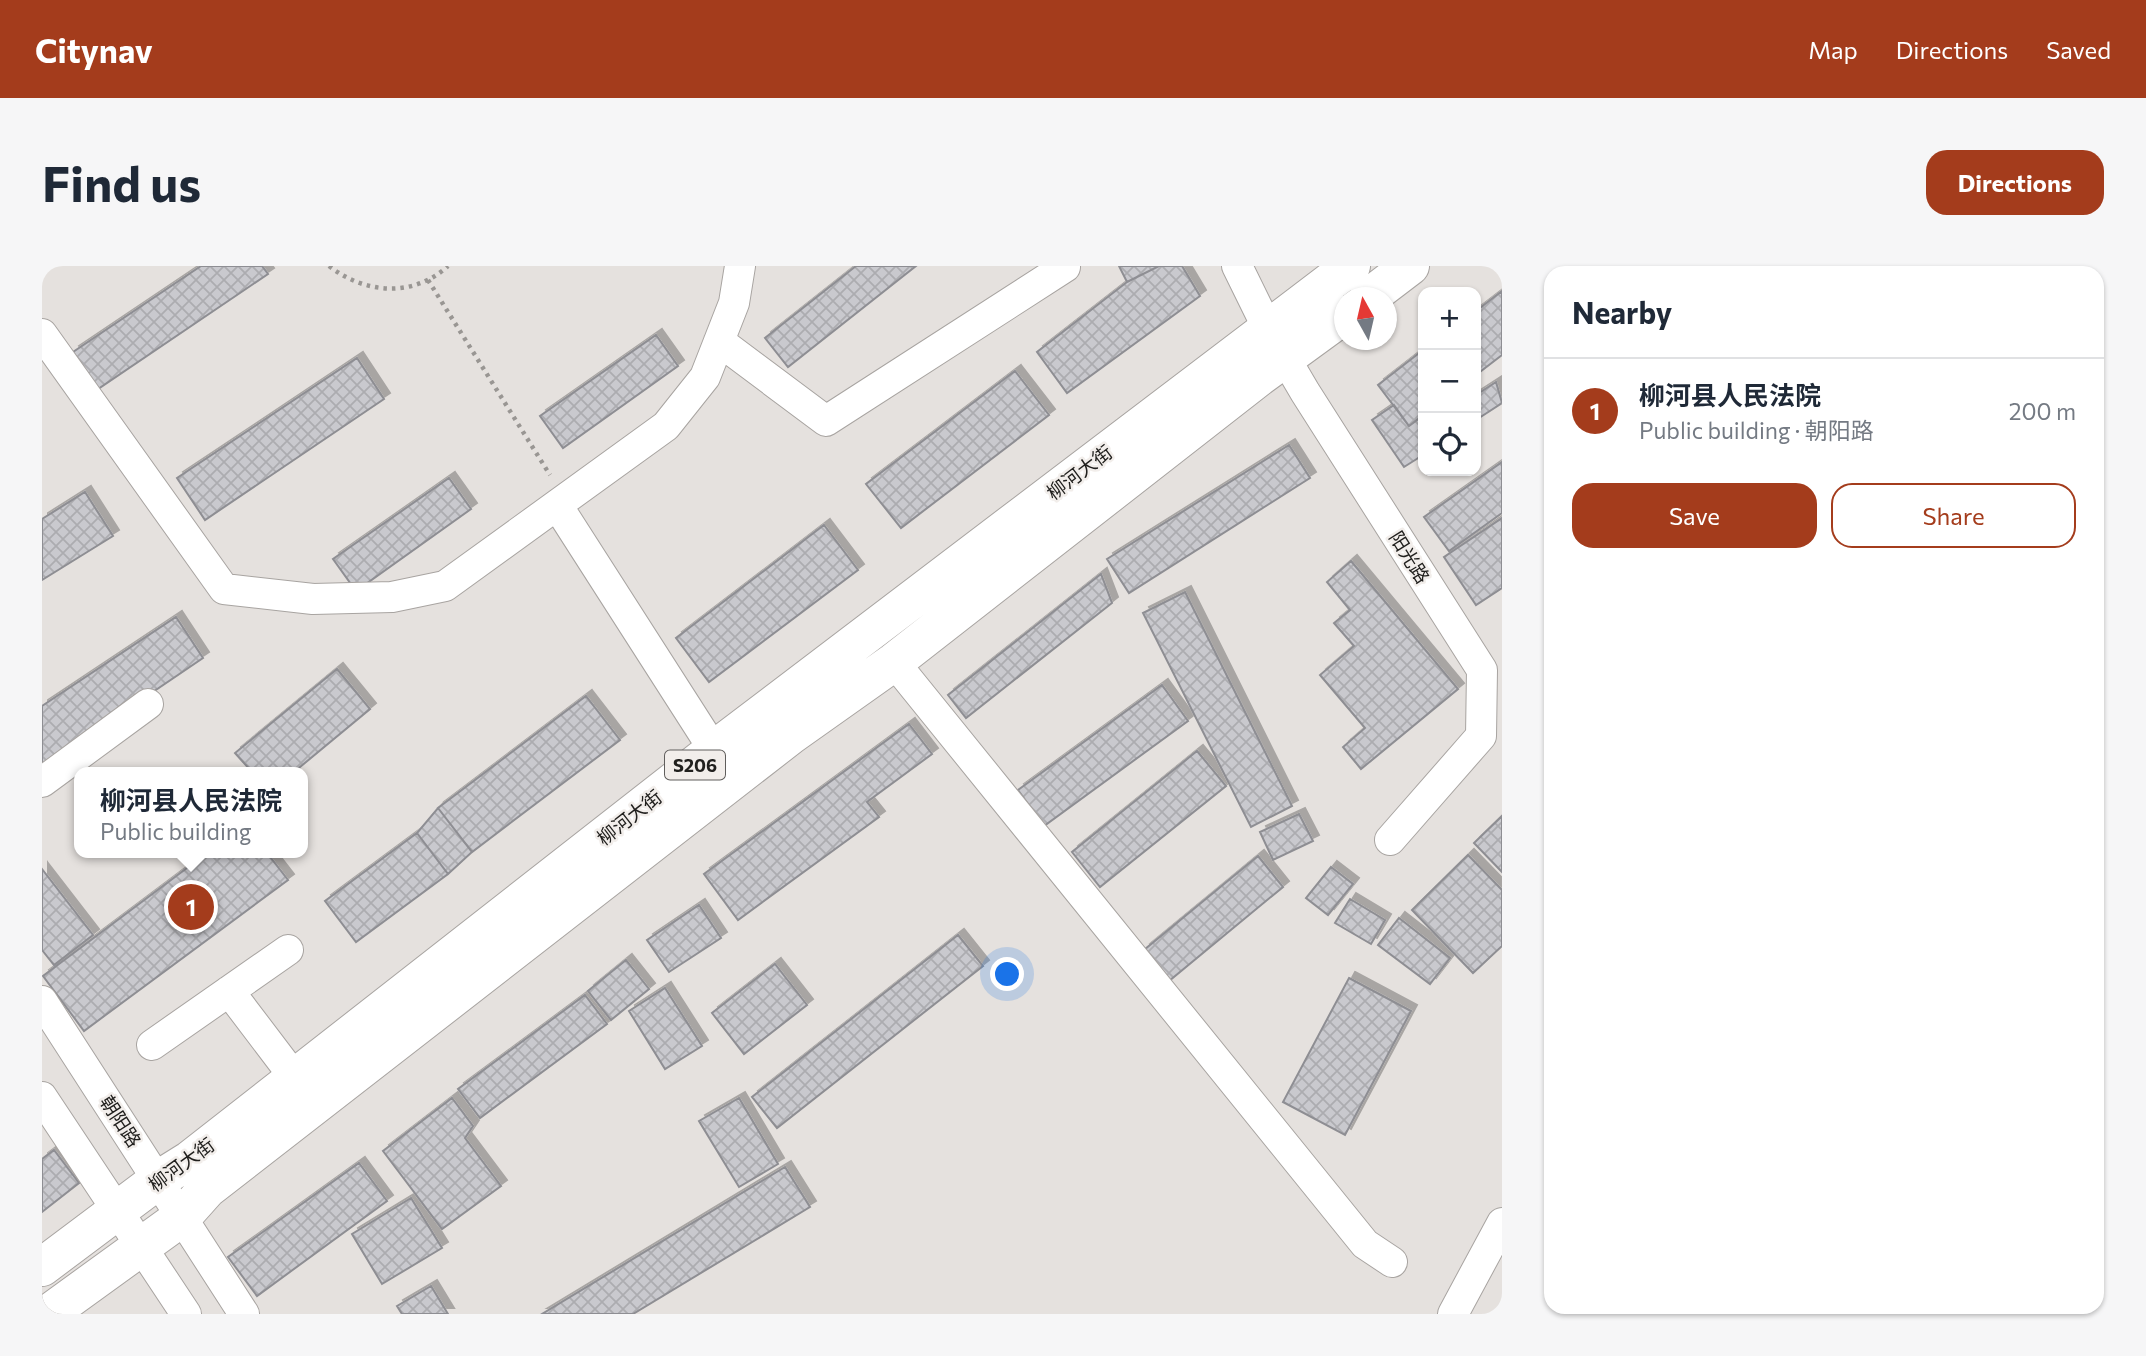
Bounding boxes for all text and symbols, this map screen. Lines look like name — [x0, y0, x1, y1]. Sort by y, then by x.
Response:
text: Citynav — [35, 29, 153, 70]
text: Map — [1808, 35, 1858, 64]
text: Directions — [1896, 35, 2008, 64]
text: Saved — [2046, 35, 2111, 64]
button: Directions — [1926, 150, 2104, 215]
text: Find us — [42, 152, 201, 212]
north arrow — [1334, 287, 1397, 350]
map controls — [1418, 287, 1481, 476]
button: + — [1418, 287, 1481, 350]
text: Nearby — [1572, 293, 1672, 330]
button: − — [1418, 350, 1481, 413]
text: 柳河县人民法院 — [1639, 379, 1821, 410]
text: 1 — [1590, 397, 1600, 425]
text: 200 m — [2009, 397, 2076, 425]
button: locate — [1418, 413, 1481, 476]
text: Public building · 朝阳路 — [1639, 416, 1874, 444]
street label: 柳河大街 — [1042, 440, 1116, 504]
button: Save — [1572, 483, 1817, 548]
button: Share — [1831, 483, 2076, 548]
street label: 阳光路 — [1385, 527, 1435, 587]
road number: S206 — [665, 751, 725, 780]
popup — [74, 767, 308, 858]
text: 柳河县人民法院 — [100, 784, 282, 815]
street label: 柳河大街 — [592, 785, 666, 849]
text: Public building — [100, 817, 251, 845]
pin: 1 — [168, 881, 214, 933]
your location — [990, 957, 1024, 991]
street label: 朝阳路 — [96, 1091, 146, 1151]
street label: 柳河大街 — [143, 1132, 219, 1196]

